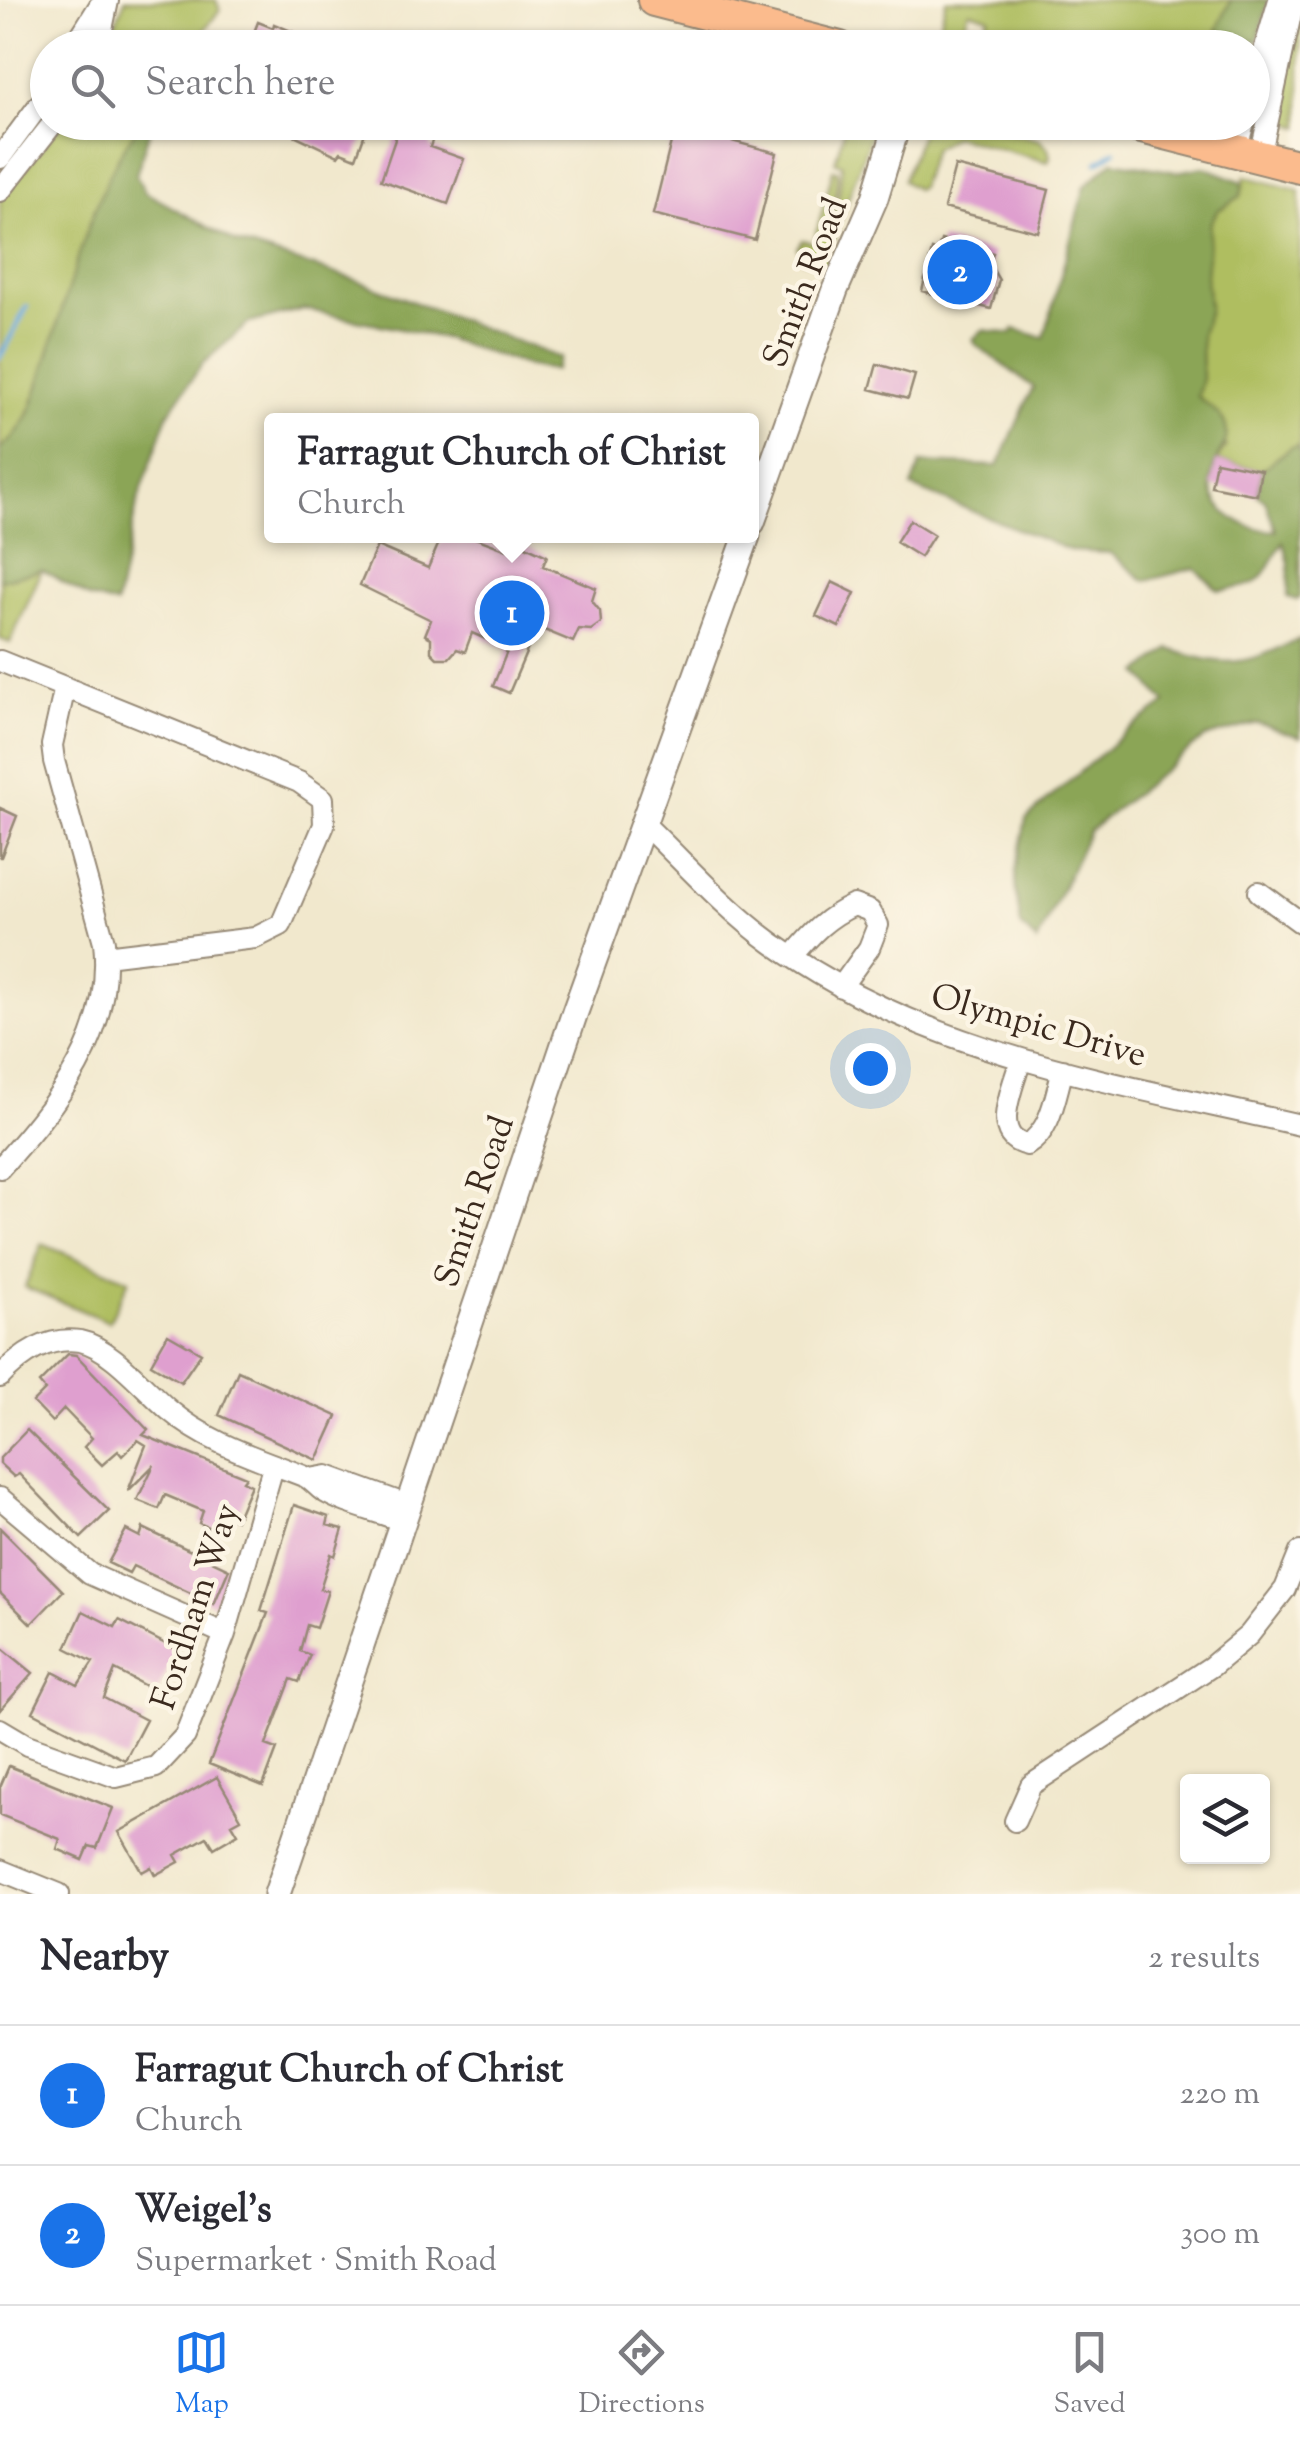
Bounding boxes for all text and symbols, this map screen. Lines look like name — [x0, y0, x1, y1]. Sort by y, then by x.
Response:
search box — [30, 30, 1270, 140]
icon: search — [65, 58, 120, 113]
text: Search here — [145, 58, 336, 112]
street label: Smith Road — [752, 191, 863, 376]
pin: 2 — [928, 234, 992, 310]
popup — [264, 413, 759, 543]
text: Farragut Church of Christ — [297, 428, 726, 482]
text: Church — [297, 482, 405, 528]
pin: 1 — [480, 576, 544, 650]
street label: Olympic Drive — [924, 972, 1152, 1082]
your location — [845, 1043, 896, 1094]
street label: Smith Road — [423, 1109, 530, 1295]
street label: Fordham Way — [140, 1497, 255, 1717]
map controls — [1180, 1774, 1270, 1864]
button: layers — [1180, 1774, 1270, 1864]
text: Nearby — [40, 1929, 169, 1989]
text: 2 results — [1148, 1936, 1260, 1982]
text: Farragut Church of Christ — [135, 2045, 563, 2099]
text: 1 — [67, 2072, 78, 2118]
text: 220 m — [1180, 2072, 1260, 2118]
text: Church — [135, 2099, 243, 2145]
text: Weigel's — [135, 2185, 272, 2239]
text: 2 — [65, 2212, 80, 2258]
text: 300 m — [1180, 2212, 1260, 2258]
text: Supermarket · Smith Road — [135, 2239, 497, 2285]
tab: Map — [174, 2325, 229, 2425]
tab: Directions — [578, 2325, 705, 2425]
tab: Saved — [1054, 2325, 1126, 2425]

